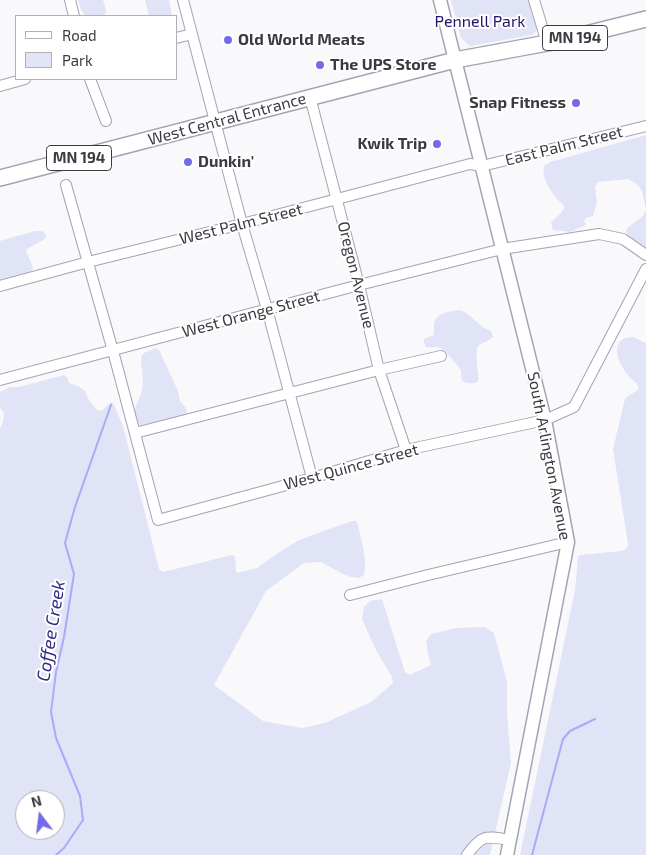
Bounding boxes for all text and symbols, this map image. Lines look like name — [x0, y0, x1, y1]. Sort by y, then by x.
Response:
park label: Pennell Park — [435, 12, 525, 32]
legend — [15, 15, 178, 80]
text: Road — [62, 26, 97, 44]
road number: MN 194 — [542, 26, 608, 50]
place label: Old World Meats — [238, 30, 365, 50]
marker: Old World Meats — [222, 34, 234, 46]
text: Park — [62, 51, 93, 69]
place label: The UPS Store — [330, 55, 436, 75]
marker: The UPS Store — [314, 59, 326, 71]
street label: West Central Entrance — [146, 89, 308, 149]
place label: Snap Fitness — [469, 93, 566, 113]
marker: Snap Fitness — [570, 97, 582, 109]
street label: East Palm Street — [503, 122, 625, 170]
place label: Kwik Trip — [358, 134, 427, 154]
marker: Kwik Trip — [431, 138, 443, 150]
road number: MN 194 — [46, 146, 112, 170]
place label: Dunkin' — [198, 152, 254, 172]
marker: Dunkin' — [182, 156, 194, 168]
street label: West Palm Street — [177, 199, 305, 249]
street label: Oregon Avenue — [333, 219, 379, 331]
street label: West Orange Street — [180, 286, 322, 342]
street label: South Arlington Avenue — [523, 370, 575, 542]
street label: West Quince Street — [282, 440, 420, 494]
water label: Coffee Creek — [32, 579, 70, 683]
north arrow — [15, 790, 65, 840]
text: N — [29, 791, 43, 811]

